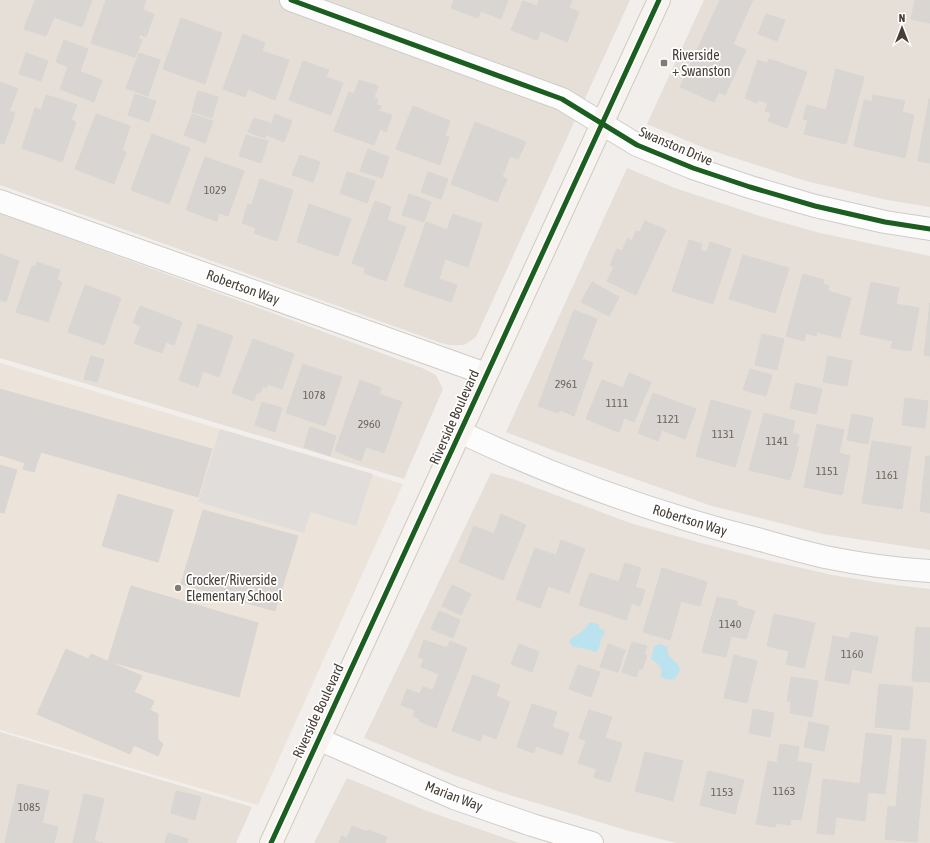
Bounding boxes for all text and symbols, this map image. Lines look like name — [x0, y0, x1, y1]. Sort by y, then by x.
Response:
north arrow — [882, 8, 922, 48]
text: N — [899, 12, 905, 24]
place label: Riverside + Swanston — [672, 47, 731, 79]
marker: Riverside + Swanston — [659, 58, 669, 68]
street label: Swanston Drive — [637, 123, 715, 169]
house number: 1029 — [204, 183, 227, 197]
street label: Robertson Way — [204, 266, 282, 308]
street label: Riverside Boulevard — [426, 367, 482, 467]
house number: 2961 — [555, 377, 578, 391]
house number: 1078 — [303, 388, 326, 402]
house number: 1111 — [606, 396, 629, 410]
house number: 1121 — [657, 412, 680, 426]
house number: 2960 — [358, 417, 381, 431]
house number: 1131 — [712, 427, 735, 441]
house number: 1141 — [766, 434, 789, 448]
house number: 1151 — [816, 464, 839, 478]
house number: 1161 — [876, 468, 899, 482]
street label: Robertson Way — [651, 501, 729, 539]
place label: Crocker/Riverside Elementary School — [186, 572, 282, 604]
marker: Crocker/Riverside Elementary School — [173, 583, 183, 593]
house number: 1140 — [719, 617, 742, 631]
house number: 1160 — [841, 647, 864, 661]
street label: Riverside Boulevard — [289, 661, 347, 761]
street label: Marian Way — [423, 778, 485, 814]
house number: 1163 — [773, 784, 795, 798]
house number: 1153 — [711, 785, 733, 799]
house number: 1085 — [18, 800, 40, 814]

